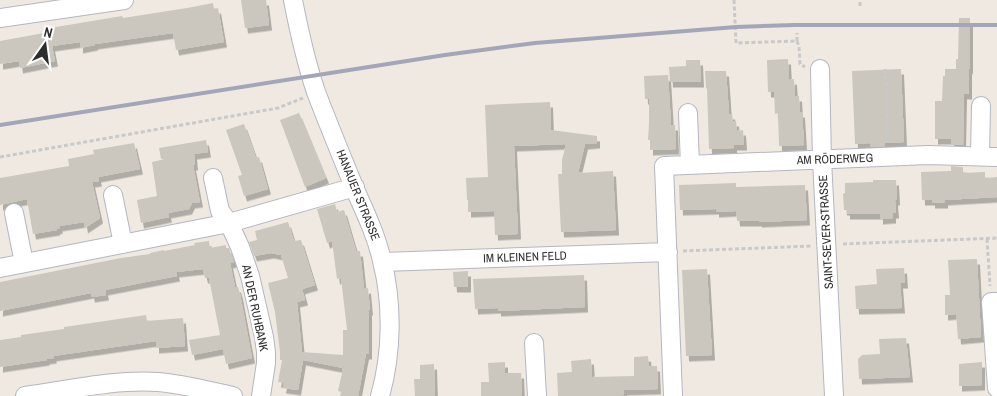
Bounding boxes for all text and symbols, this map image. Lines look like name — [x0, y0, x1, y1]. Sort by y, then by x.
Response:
north arrow — [20, 20, 70, 70]
text: N — [42, 23, 54, 42]
street label: HANAUER STRASSE — [332, 147, 384, 243]
street label: AM RÖDERWEG — [796, 149, 873, 168]
street label: SAINT-SEVER-STRASSE — [815, 175, 837, 289]
street label: IM KLEINEN FELD — [483, 248, 567, 266]
street label: AN DER RUHBANK — [238, 262, 272, 353]

